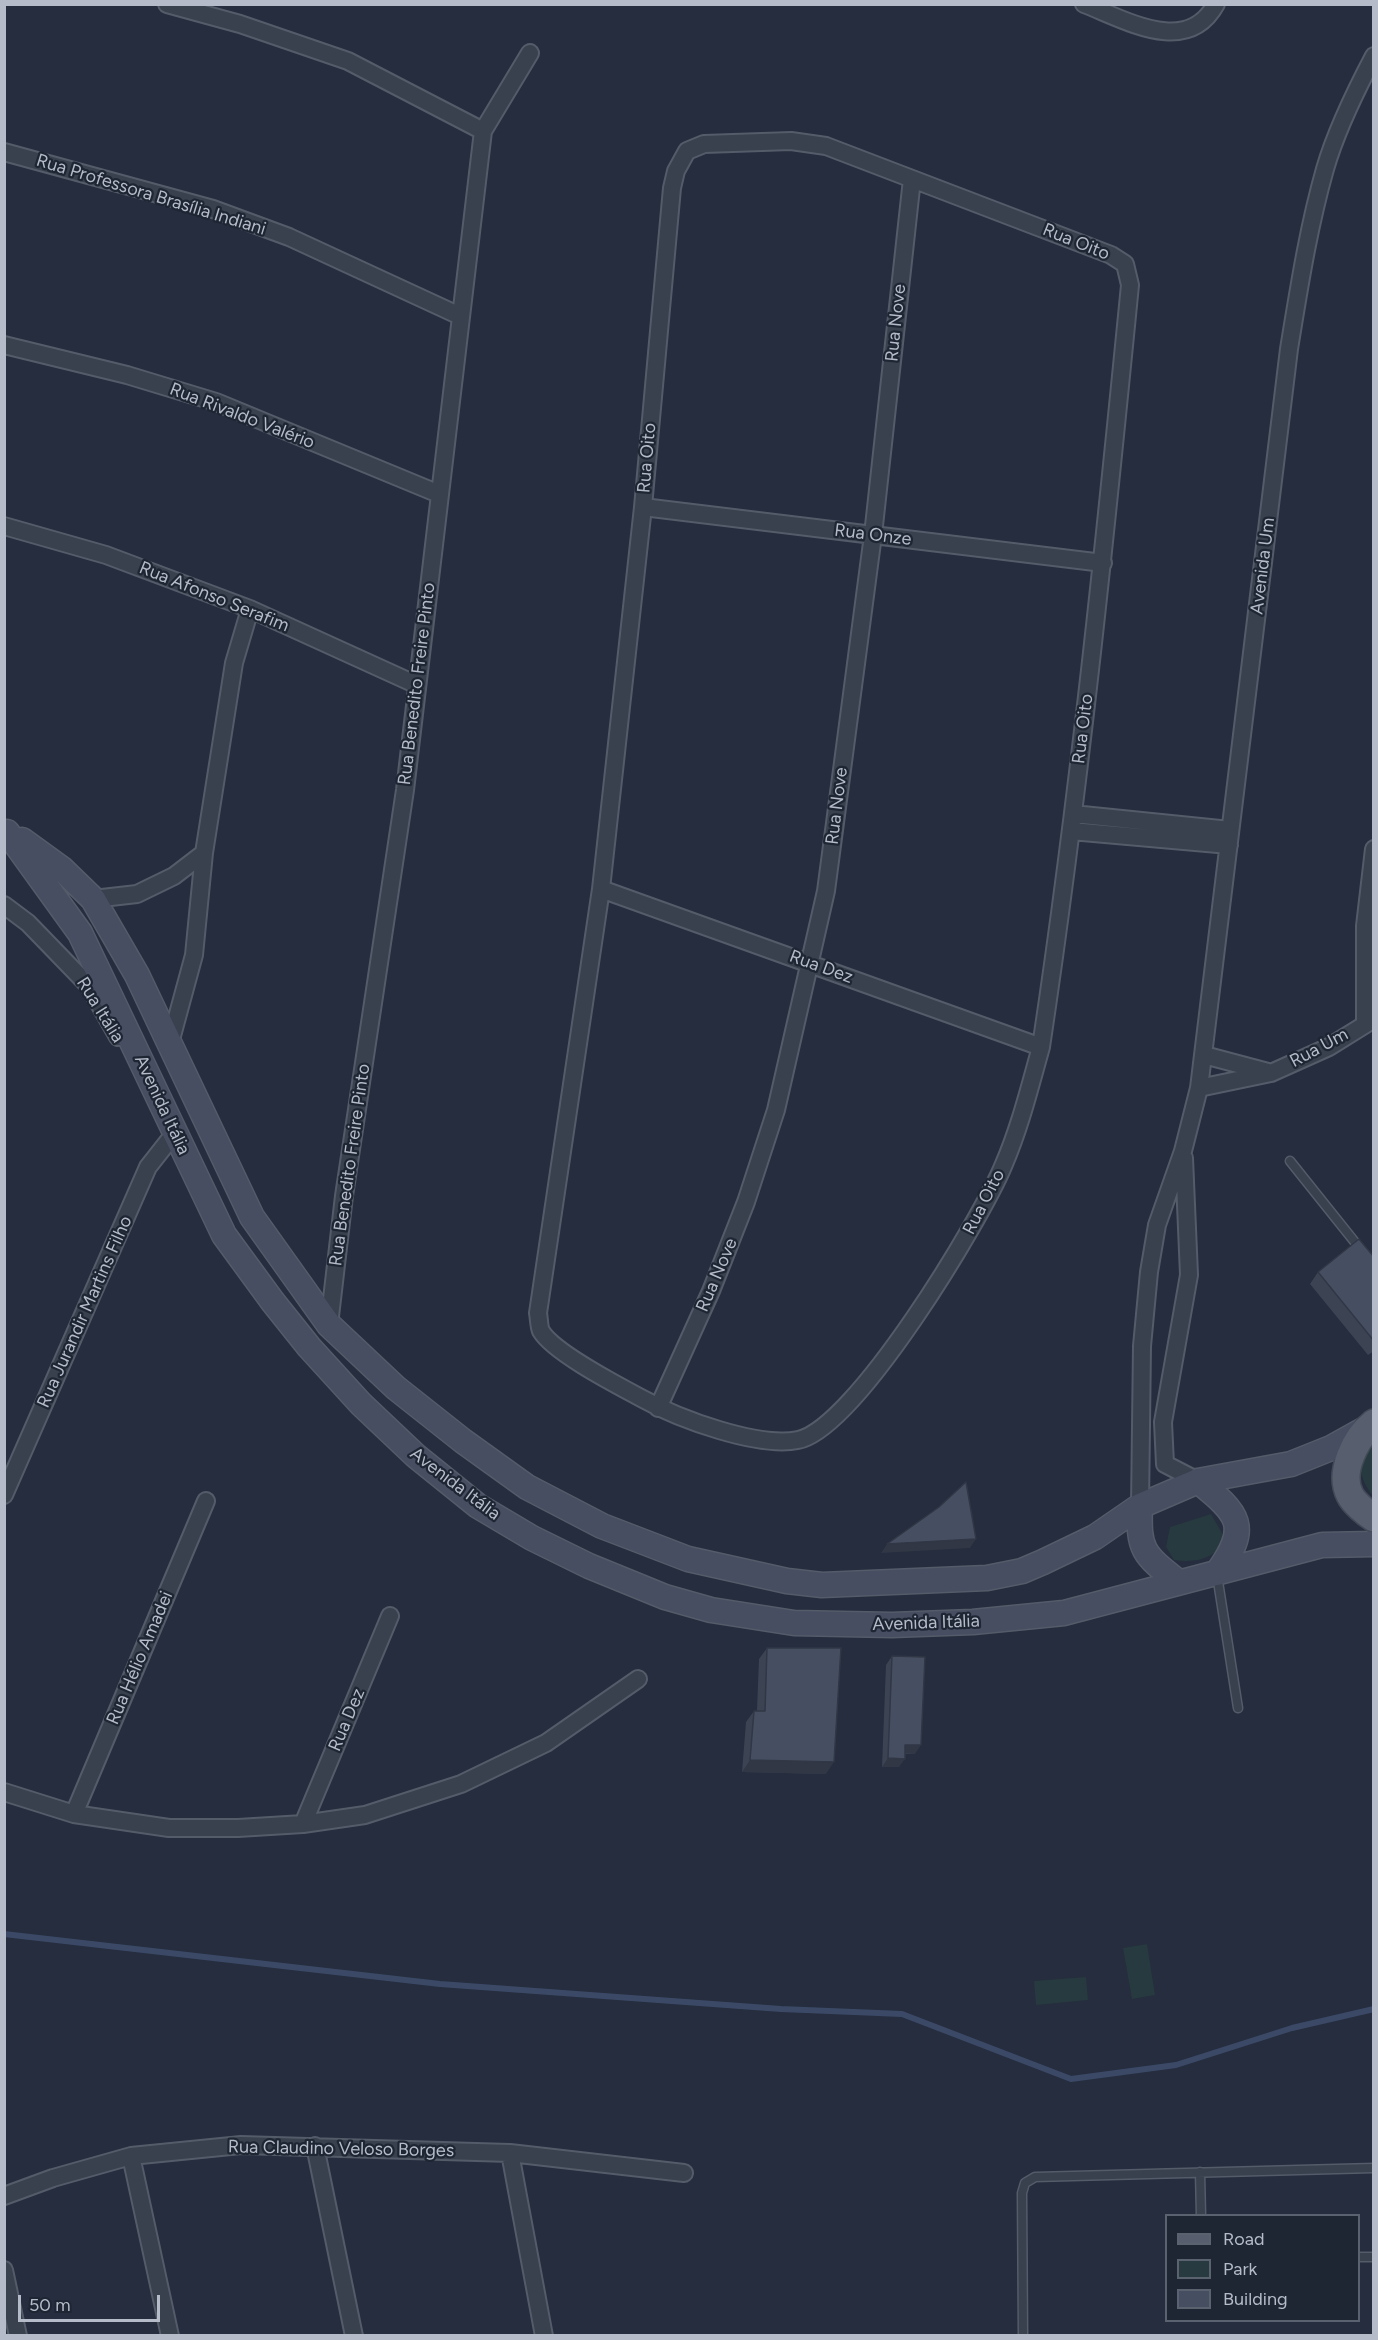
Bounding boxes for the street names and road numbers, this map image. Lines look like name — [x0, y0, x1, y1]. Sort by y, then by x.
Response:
street label: Rua Professora Brasília Indiani — [34, 150, 268, 240]
street label: Rua Oito — [1039, 219, 1113, 265]
street label: Rua Nove — [881, 283, 911, 363]
street label: Rua Rivaldo Valério — [166, 378, 318, 454]
street label: Rua Oito — [633, 422, 661, 494]
street label: Avenida Um — [1246, 516, 1280, 616]
street label: Rua Onze — [833, 520, 913, 550]
street label: Rua Afonso Serafim — [136, 557, 292, 637]
street label: Rua Benedito Freire Pinto — [394, 582, 440, 786]
street label: Rua Oito — [1068, 693, 1098, 765]
street label: Rua Nove — [822, 766, 852, 846]
street label: Rua Dez — [786, 946, 856, 988]
street label: Rua Itália — [71, 973, 129, 1047]
street label: Rua Um — [1286, 1024, 1352, 1072]
street label: Avenida Itália — [130, 1052, 194, 1158]
street label: Rua Benedito Freire Pinto — [325, 1063, 375, 1267]
street label: Rua Oito — [958, 1166, 1010, 1238]
street label: Rua Jurandir Martins Filho — [33, 1213, 137, 1411]
street label: Rua Nove — [692, 1235, 742, 1315]
street label: Avenida Itália — [406, 1443, 504, 1525]
street label: Rua Hélio Amadei — [102, 1588, 178, 1728]
street label: Avenida Itália — [872, 1610, 980, 1636]
street label: Rua Dez — [324, 1685, 370, 1755]
street label: Rua Claudino Veloso Borges — [228, 2136, 454, 2162]

